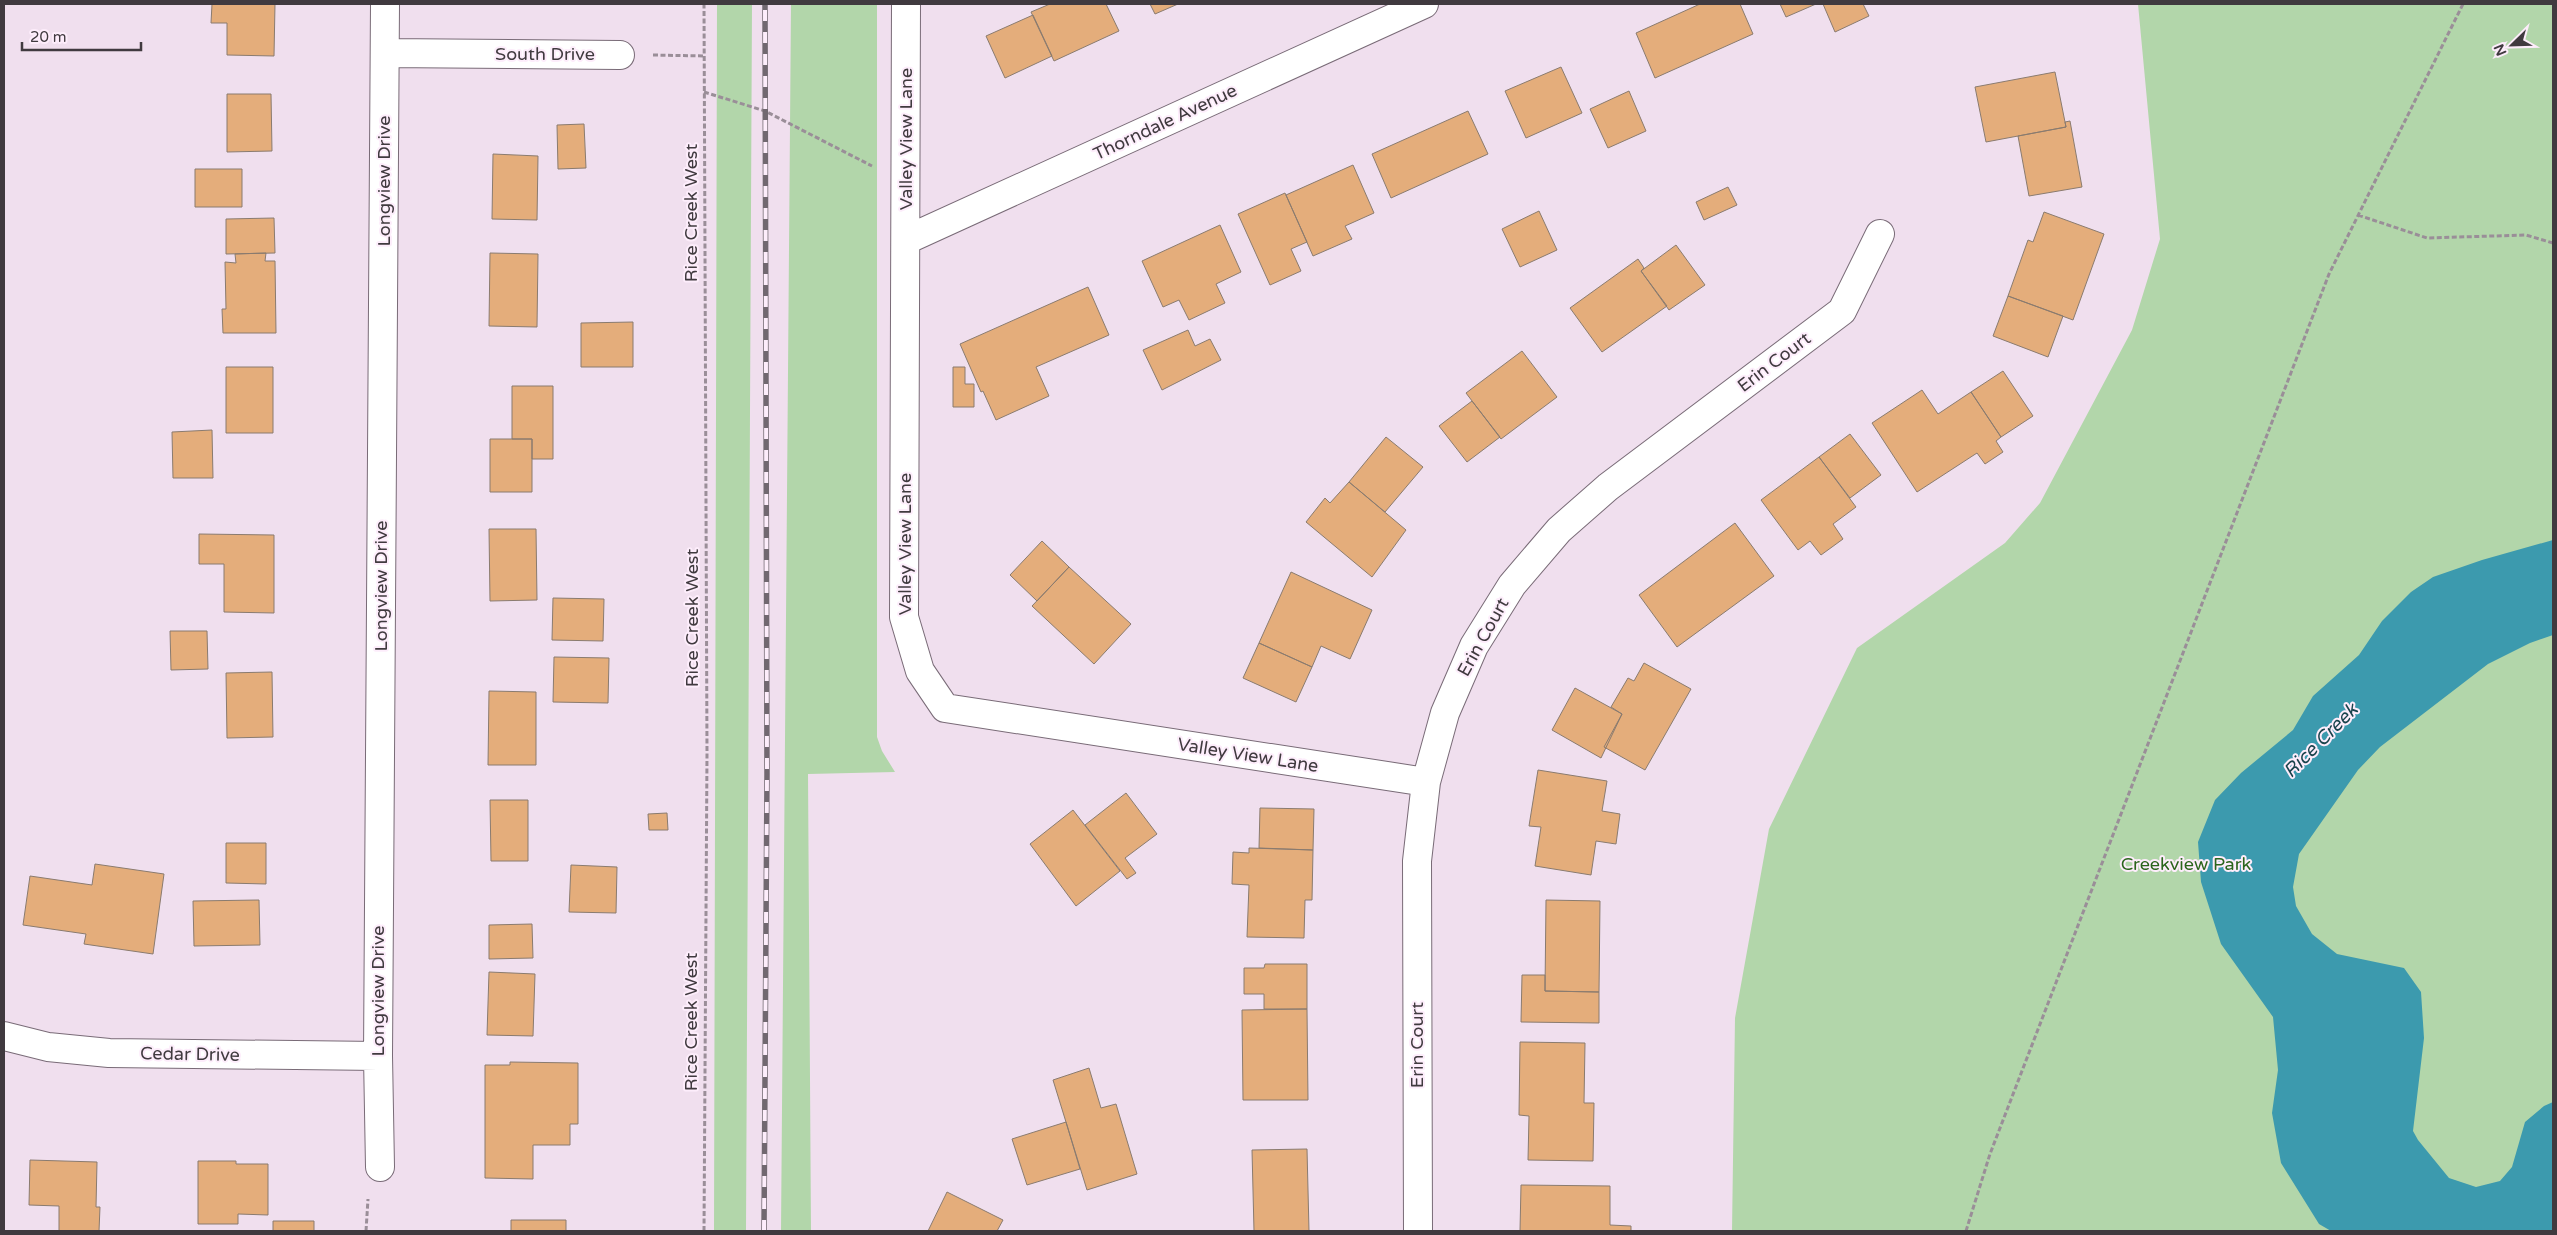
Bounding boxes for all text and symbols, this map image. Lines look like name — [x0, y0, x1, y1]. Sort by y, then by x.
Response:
scale bar — [22, 20, 141, 52]
north arrow — [2487, 20, 2537, 70]
text: 20 m — [30, 28, 67, 46]
text: N — [2490, 41, 2511, 58]
street label: South Drive — [495, 43, 595, 65]
street label: Valley View Lane — [895, 68, 917, 210]
street label: Thorndale Avenue — [1090, 79, 1240, 165]
street label: Longview Drive — [373, 115, 395, 247]
street label: Rice Creek West — [680, 144, 702, 282]
street label: Erin Court — [1733, 327, 1815, 397]
street label: Valley View Lane — [894, 473, 916, 615]
street label: Longview Drive — [370, 520, 392, 652]
street label: Rice Creek West — [681, 549, 703, 687]
street label: Erin Court — [1452, 594, 1514, 680]
water label: Rice Creek — [2279, 698, 2364, 782]
street label: Valley View Lane — [1176, 733, 1320, 777]
park label: Creekview Park — [2121, 853, 2252, 875]
street label: Longview Drive — [367, 925, 389, 1057]
street label: Rice Creek West — [680, 953, 702, 1091]
street label: Erin Court — [1406, 1002, 1428, 1088]
street label: Cedar Drive — [140, 1042, 240, 1066]

